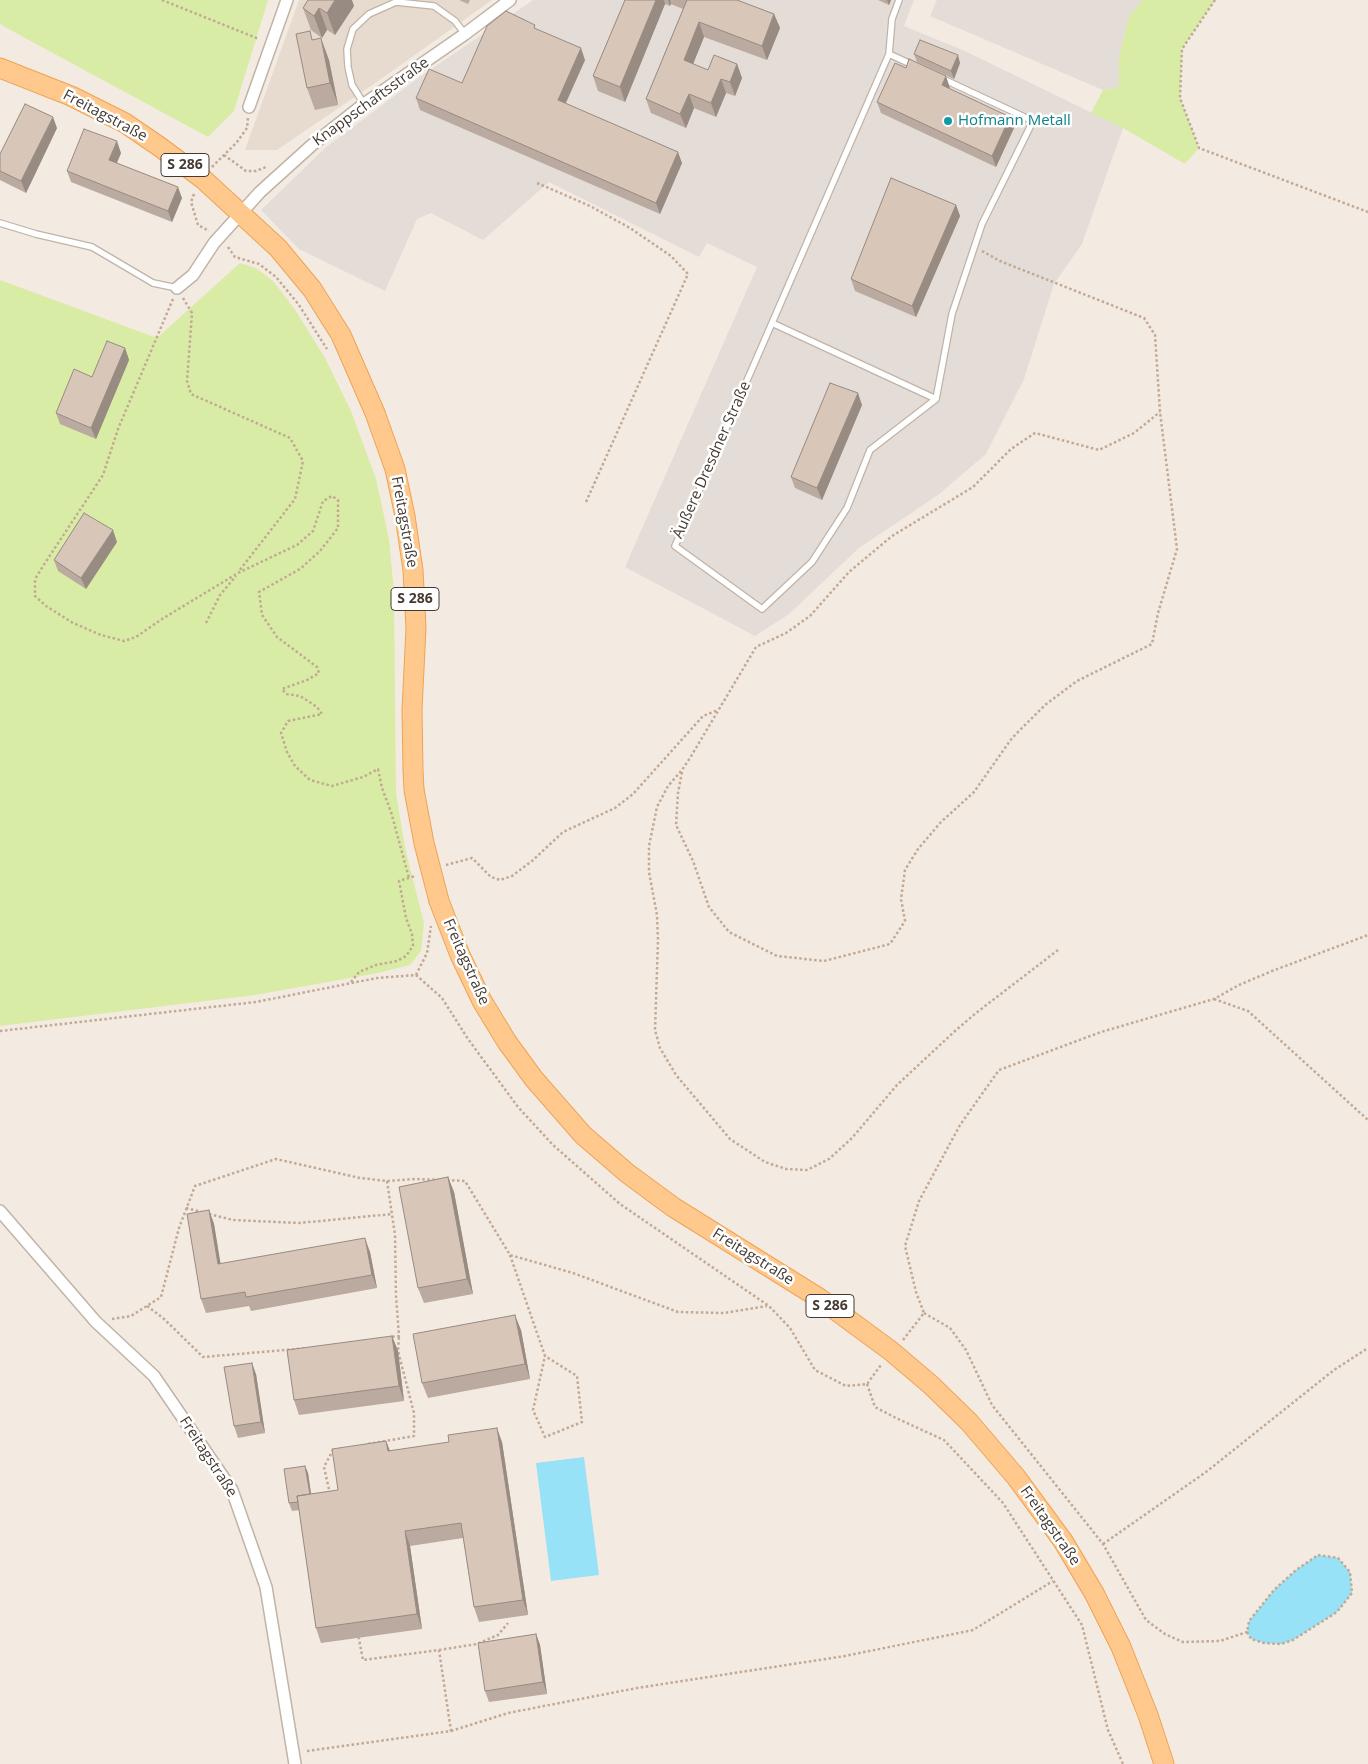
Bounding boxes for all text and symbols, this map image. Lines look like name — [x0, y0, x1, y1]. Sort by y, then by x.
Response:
street label: Knappschaftsstraße — [309, 54, 433, 150]
street label: Freitagstraße — [60, 86, 150, 146]
place label: Hofmann Metall — [958, 112, 1071, 130]
marker: Hofmann Metall — [942, 115, 954, 127]
road number: S 286 — [161, 154, 209, 176]
street label: Äußere Dresdner Straße — [669, 379, 755, 541]
street label: Freitagstraße — [387, 475, 421, 569]
road number: S 286 — [391, 588, 439, 610]
street label: Freitagstraße — [439, 916, 493, 1008]
street label: Freitagstraße — [709, 1225, 797, 1289]
road number: S 286 — [806, 1294, 854, 1318]
street label: Freitagstraße — [175, 1413, 241, 1501]
street label: Freitagstraße — [1016, 1483, 1084, 1569]

